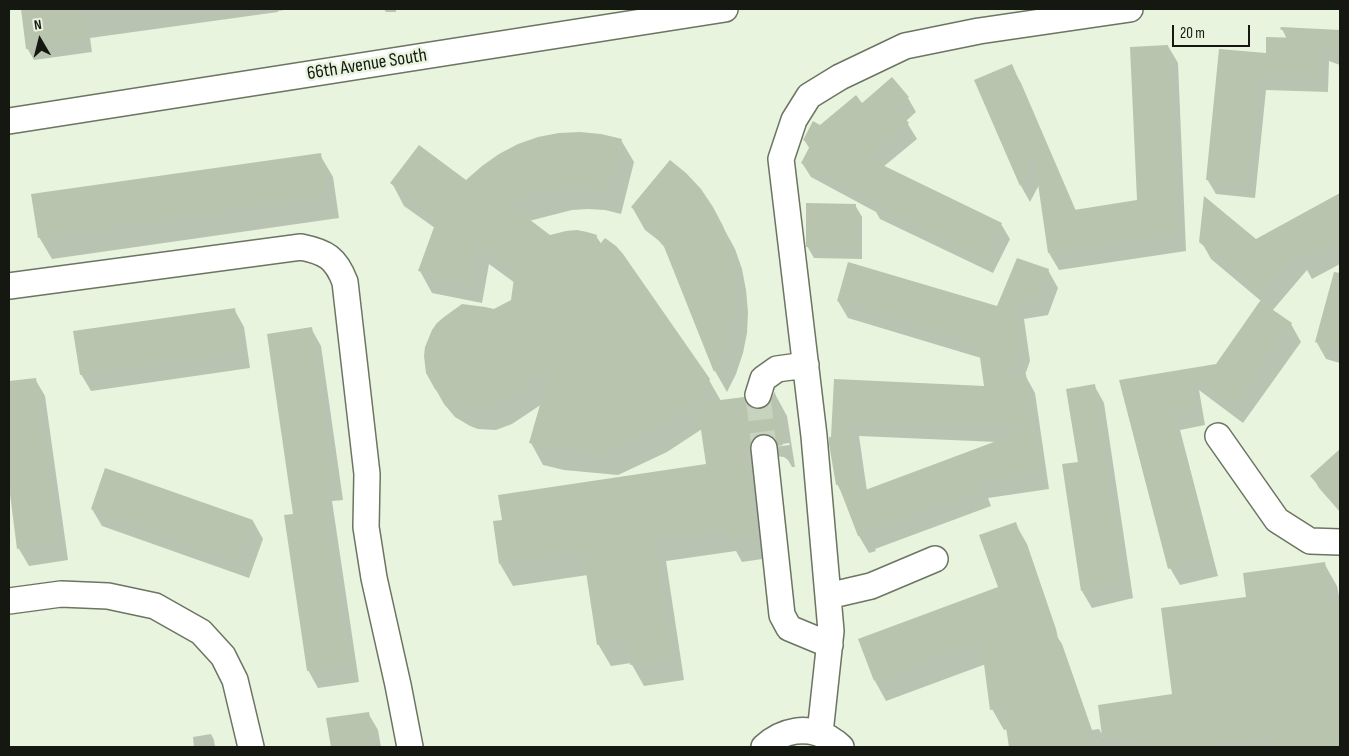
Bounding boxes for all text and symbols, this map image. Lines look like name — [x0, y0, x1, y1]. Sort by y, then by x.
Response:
north arrow — [15, 15, 65, 65]
scale bar — [1174, 15, 1252, 47]
text: N — [33, 16, 43, 34]
text: 20 m — [1180, 24, 1205, 43]
street label: 66th Avenue South — [305, 44, 429, 86]

